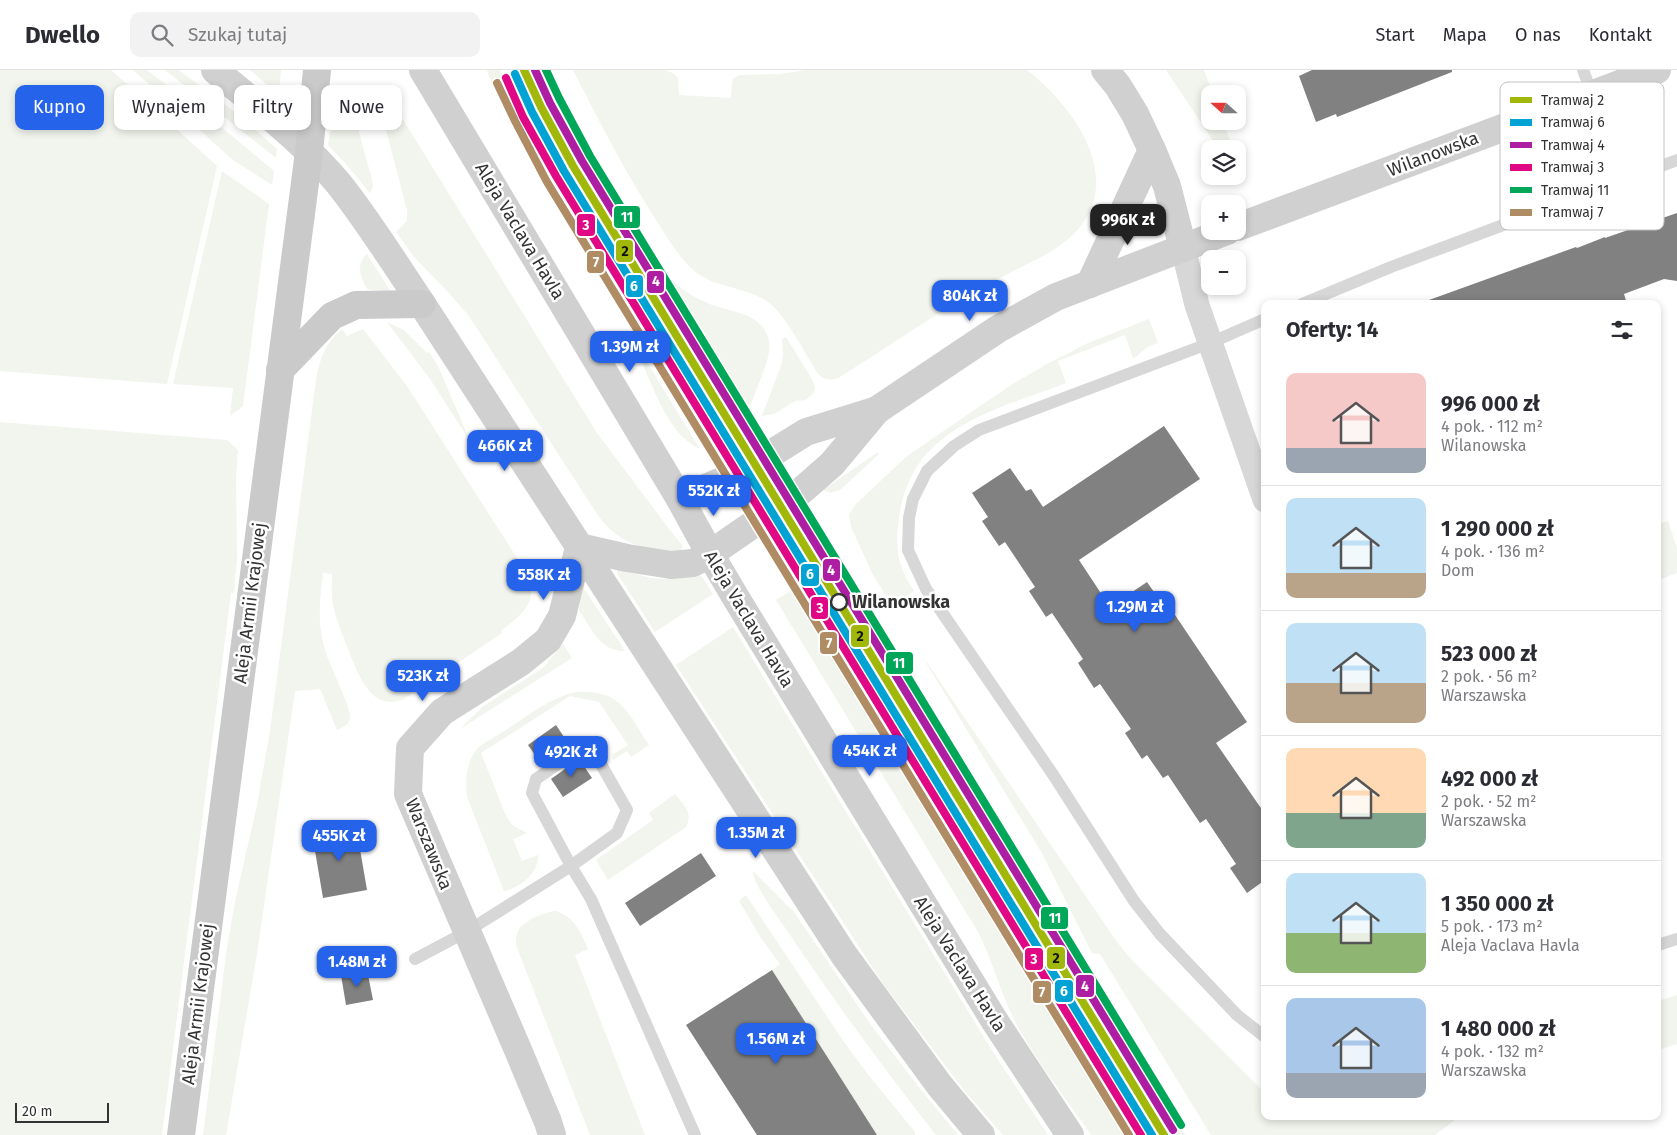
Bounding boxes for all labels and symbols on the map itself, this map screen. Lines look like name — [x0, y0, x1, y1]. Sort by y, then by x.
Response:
legend — [1500, 82, 1664, 230]
north arrow — [1201, 85, 1246, 130]
text: Tramwaj 2 — [1541, 92, 1604, 109]
text: Tramwaj 6 — [1541, 114, 1605, 131]
street label: Wilanowska — [1384, 127, 1482, 181]
text: Tramwaj 4 — [1541, 137, 1605, 154]
street label: Aleja Vaclava Havla — [470, 158, 570, 304]
text: Tramwaj 3 — [1541, 159, 1604, 176]
text: Tramwaj 11 — [1541, 182, 1609, 199]
pin: 996K zł — [1082, 204, 1174, 246]
text: Tramwaj 7 — [1541, 204, 1604, 221]
line badge: 11 — [613, 205, 641, 229]
text: 11 — [621, 209, 633, 226]
line badge: 3 — [576, 213, 596, 237]
text: 3 — [581, 217, 590, 234]
line badge: 2 — [615, 239, 634, 263]
text: 2 — [621, 243, 629, 260]
line badge: 7 — [586, 250, 605, 274]
text: 7 — [593, 254, 600, 271]
line badge: 4 — [646, 270, 665, 294]
text: 4 — [652, 273, 660, 290]
line badge: 6 — [625, 274, 644, 298]
text: 6 — [630, 278, 638, 295]
pin: 804K zł — [924, 280, 1016, 322]
pin: 1.39M zł — [578, 330, 682, 373]
pin: 466K zł — [459, 430, 551, 472]
pin: 552K zł — [668, 474, 760, 517]
street label: Aleja Armii Krajowej — [229, 521, 271, 685]
street label: Aleja Vaclava Havla — [699, 546, 799, 692]
pin: 558K zł — [498, 558, 590, 601]
line badge: 4 — [822, 558, 841, 582]
text: 4 — [827, 562, 835, 579]
line badge: 6 — [800, 563, 820, 587]
text: 6 — [806, 566, 814, 583]
pin: 1.29M zł — [1083, 590, 1187, 633]
place label: Wilanowska — [852, 591, 950, 613]
marker: Wilanowska — [830, 593, 848, 611]
line badge: 3 — [810, 596, 829, 620]
text: 3 — [815, 600, 824, 617]
line badge: 2 — [850, 624, 870, 648]
text: 2 — [856, 628, 864, 645]
line badge: 7 — [819, 631, 838, 655]
text: 7 — [826, 635, 833, 652]
line badge: 11 — [885, 651, 914, 675]
text: 11 — [893, 655, 905, 672]
pin: 523K zł — [377, 660, 469, 702]
pin: 454K zł — [824, 734, 916, 777]
pin: 492K zł — [525, 736, 617, 778]
street label: Warszawska — [401, 795, 457, 893]
pin: 1.35M zł — [704, 816, 808, 859]
pin: 455K zł — [293, 820, 385, 862]
street label: Aleja Vaclava Havla — [909, 892, 1011, 1036]
line badge: 11 — [1040, 906, 1069, 930]
text: 11 — [1049, 910, 1061, 927]
street label: Aleja Armii Krajowej — [177, 922, 219, 1086]
pin: 1.48M zł — [305, 946, 409, 988]
line badge: 2 — [1046, 946, 1066, 970]
line badge: 3 — [1024, 947, 1044, 971]
text: 2 — [1052, 950, 1060, 967]
text: 3 — [1029, 951, 1038, 968]
line badge: 4 — [1075, 974, 1095, 998]
text: 4 — [1081, 978, 1089, 995]
line badge: 6 — [1054, 979, 1074, 1003]
line badge: 7 — [1032, 980, 1052, 1004]
text: 6 — [1060, 983, 1068, 1000]
text: 7 — [1039, 984, 1046, 1001]
pin: 1.56M zł — [724, 1022, 828, 1065]
scale bar — [15, 1100, 109, 1123]

